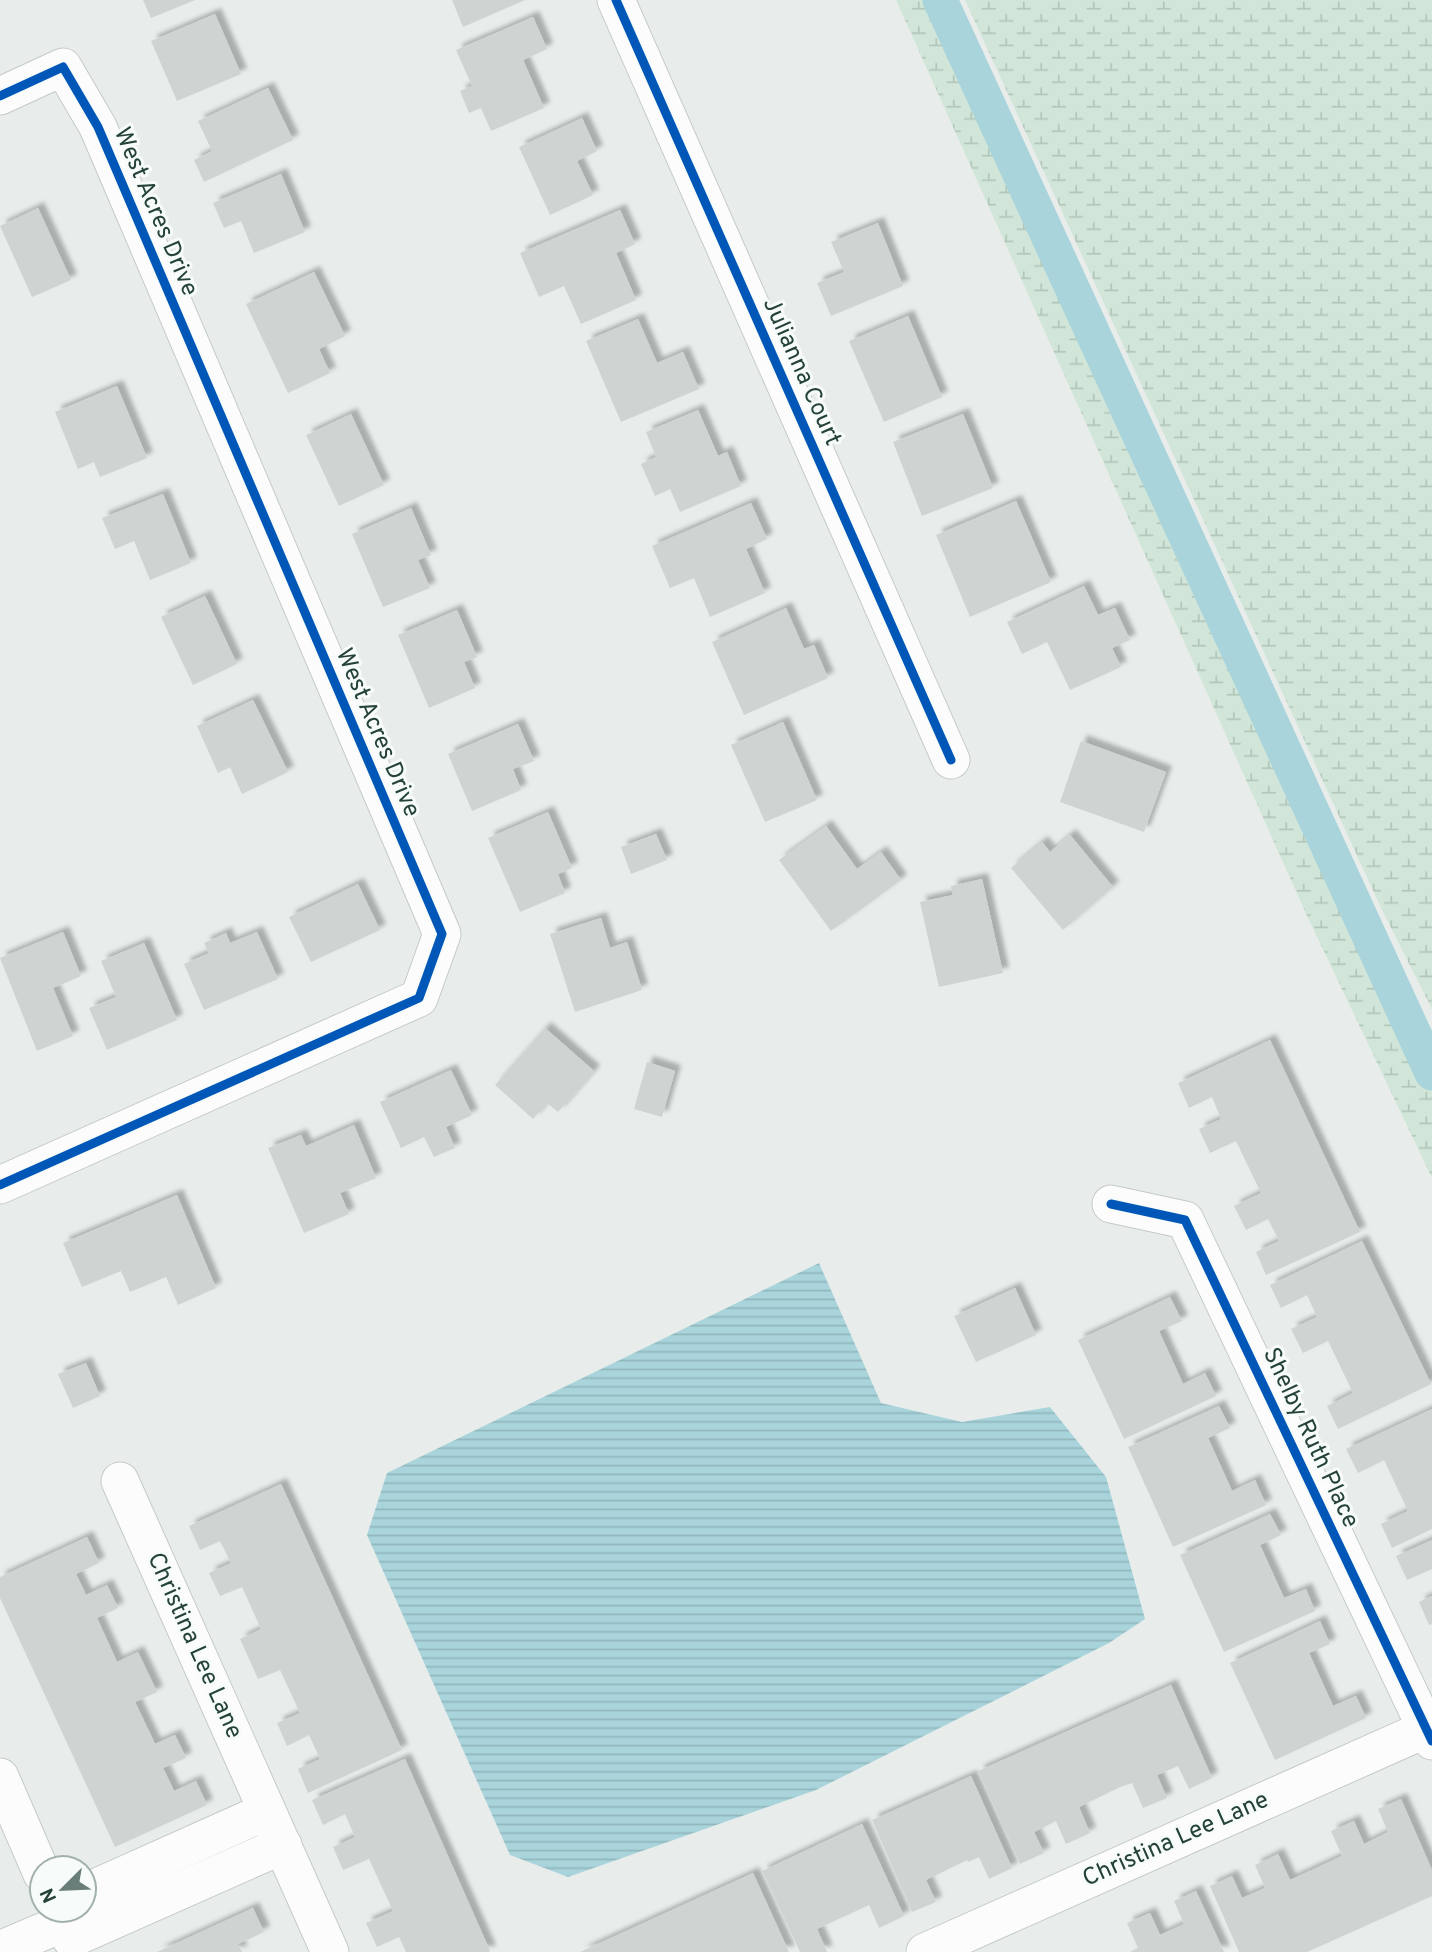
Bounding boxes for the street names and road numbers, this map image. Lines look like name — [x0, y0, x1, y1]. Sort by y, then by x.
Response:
street label: West Acres Drive — [106, 123, 204, 301]
street label: Julianna Court — [755, 293, 847, 451]
street label: West Acres Drive — [328, 644, 426, 822]
street label: Shelby Ruth Place — [1255, 1343, 1365, 1533]
street label: Christina Lee Lane — [139, 1548, 249, 1744]
street label: Christina Lee Lane — [1078, 1785, 1274, 1895]

